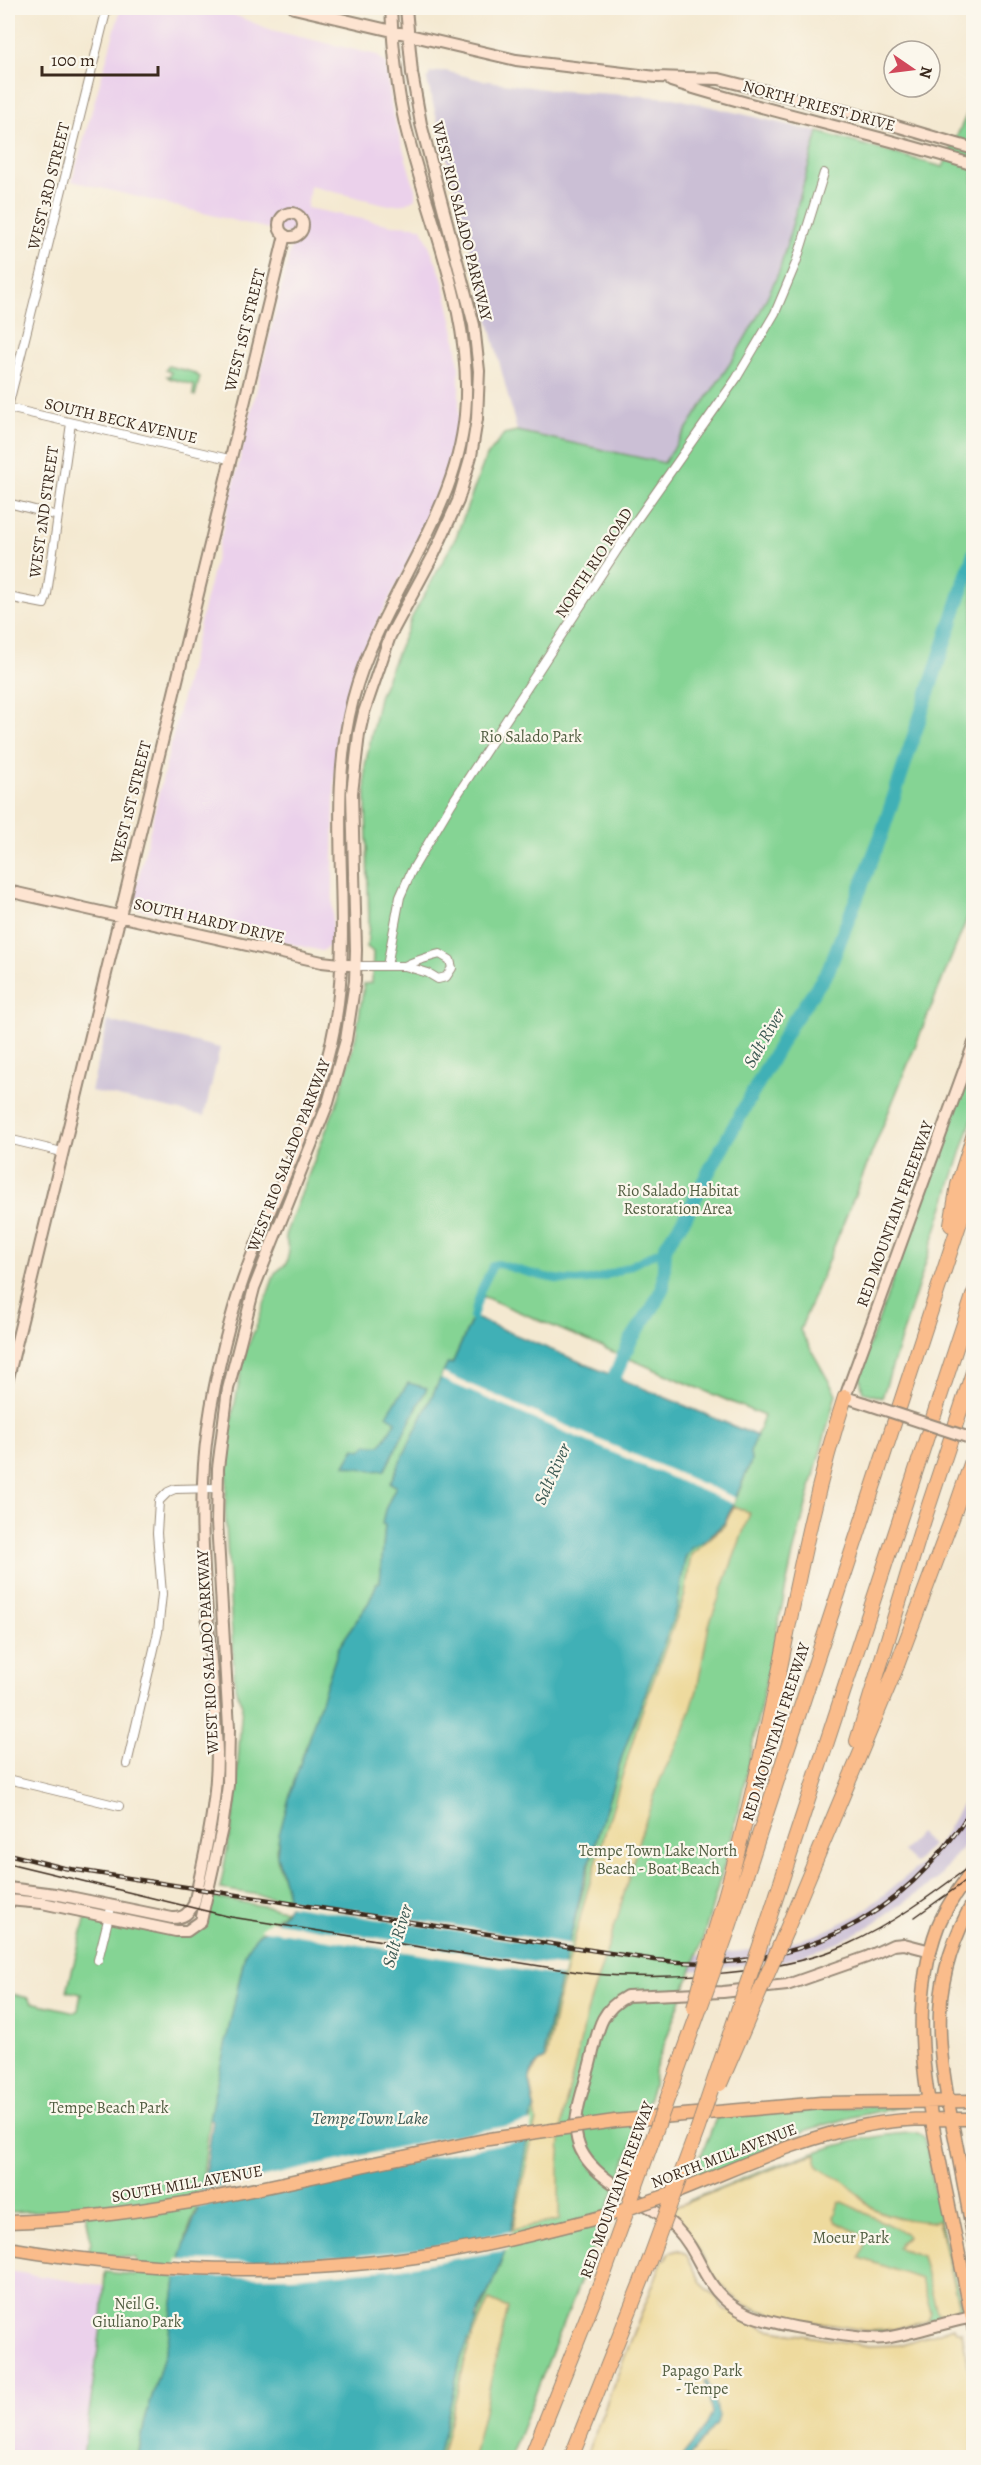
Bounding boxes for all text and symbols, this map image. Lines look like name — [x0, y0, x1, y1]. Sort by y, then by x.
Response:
scale bar — [42, 39, 158, 77]
north arrow — [882, 39, 942, 99]
text: 100 m — [51, 48, 95, 72]
text: N — [913, 64, 938, 81]
street label: NORTH PRIEST DRIVE — [741, 75, 897, 137]
street label: WEST RIO SALADO PARKWAY — [426, 118, 498, 323]
street label: WEST 3RD STREET — [22, 120, 75, 253]
street label: WEST 1ST STREET — [219, 266, 271, 394]
street label: SOUTH BECK AVENUE — [42, 393, 200, 449]
street label: WEST 2ND STREET — [24, 444, 64, 580]
street label: NORTH RIO ROAD — [550, 504, 638, 622]
park label: Rio Salado Park — [480, 726, 582, 748]
street label: WEST 1ST STREET — [105, 738, 157, 866]
street label: SOUTH HARDY DRIVE — [131, 893, 287, 949]
water label: Salt River — [737, 1003, 791, 1072]
street label: WEST RIO SALADO PARKWAY — [242, 1055, 336, 1256]
street label: RED MOUNTAIN FREEEWAY — [851, 1118, 939, 1310]
park label: Rio Salado Habitat Restoration Area — [617, 1180, 739, 1220]
water label: Salt River — [528, 1439, 576, 1508]
street label: WEST RIO SALADO PARKWAY — [192, 1549, 224, 1756]
street label: RED MOUNTAIN FREEWAY — [737, 1639, 815, 1824]
park label: Tempe Town Lake North Beach - Boat Beach — [579, 1840, 738, 1880]
water label: Salt River — [376, 1901, 418, 1971]
park label: Tempe Beach Park — [49, 2097, 169, 2119]
street label: RED MOUNTAIN FREEWAY — [575, 2098, 659, 2282]
water label: Tempe Town Lake — [312, 2106, 429, 2130]
street label: NORTH MILL AVENUE — [648, 2118, 800, 2194]
street label: SOUTH MILL AVENUE — [110, 2160, 264, 2208]
park label: Moeur Park — [813, 2227, 889, 2249]
park label: Neil G. Giuliano Park — [92, 2293, 182, 2333]
park label: Papago Park - Tempe — [661, 2360, 743, 2400]

